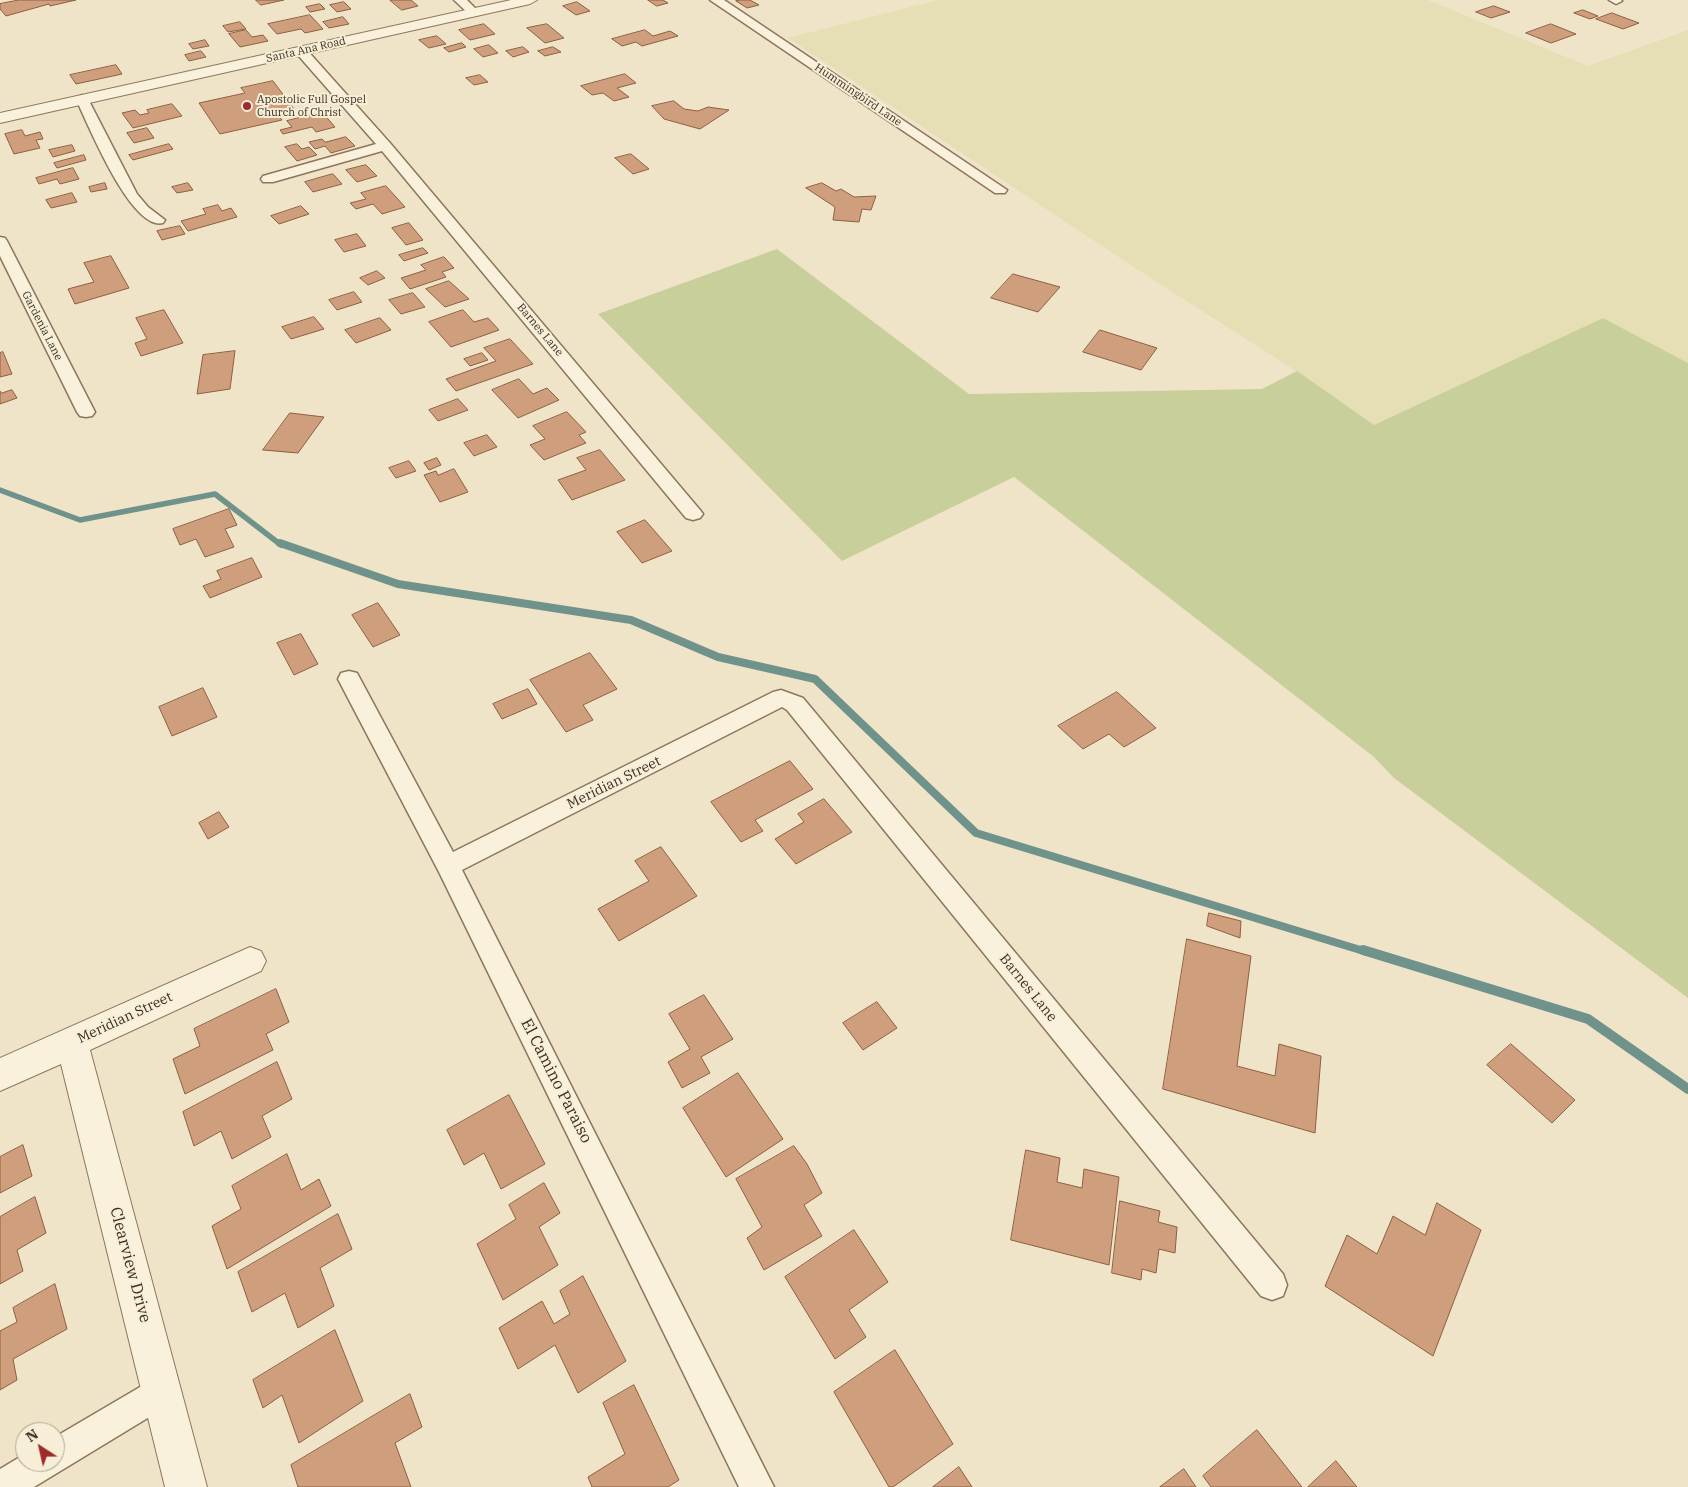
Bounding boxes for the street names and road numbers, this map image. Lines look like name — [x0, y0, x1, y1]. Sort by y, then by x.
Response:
street label: Santa Ana Road — [265, 34, 347, 66]
street label: Hummingbird Lane — [812, 61, 904, 129]
street label: Gardenia Lane — [19, 289, 65, 363]
street label: Barnes Lane — [514, 301, 566, 359]
street label: Meridian Street — [564, 753, 664, 813]
street label: Barnes Lane — [996, 951, 1060, 1025]
street label: Meridian Street — [75, 989, 175, 1047]
street label: El Camino Paraiso — [516, 1016, 596, 1146]
street label: Clearview Drive — [105, 1205, 155, 1325]

